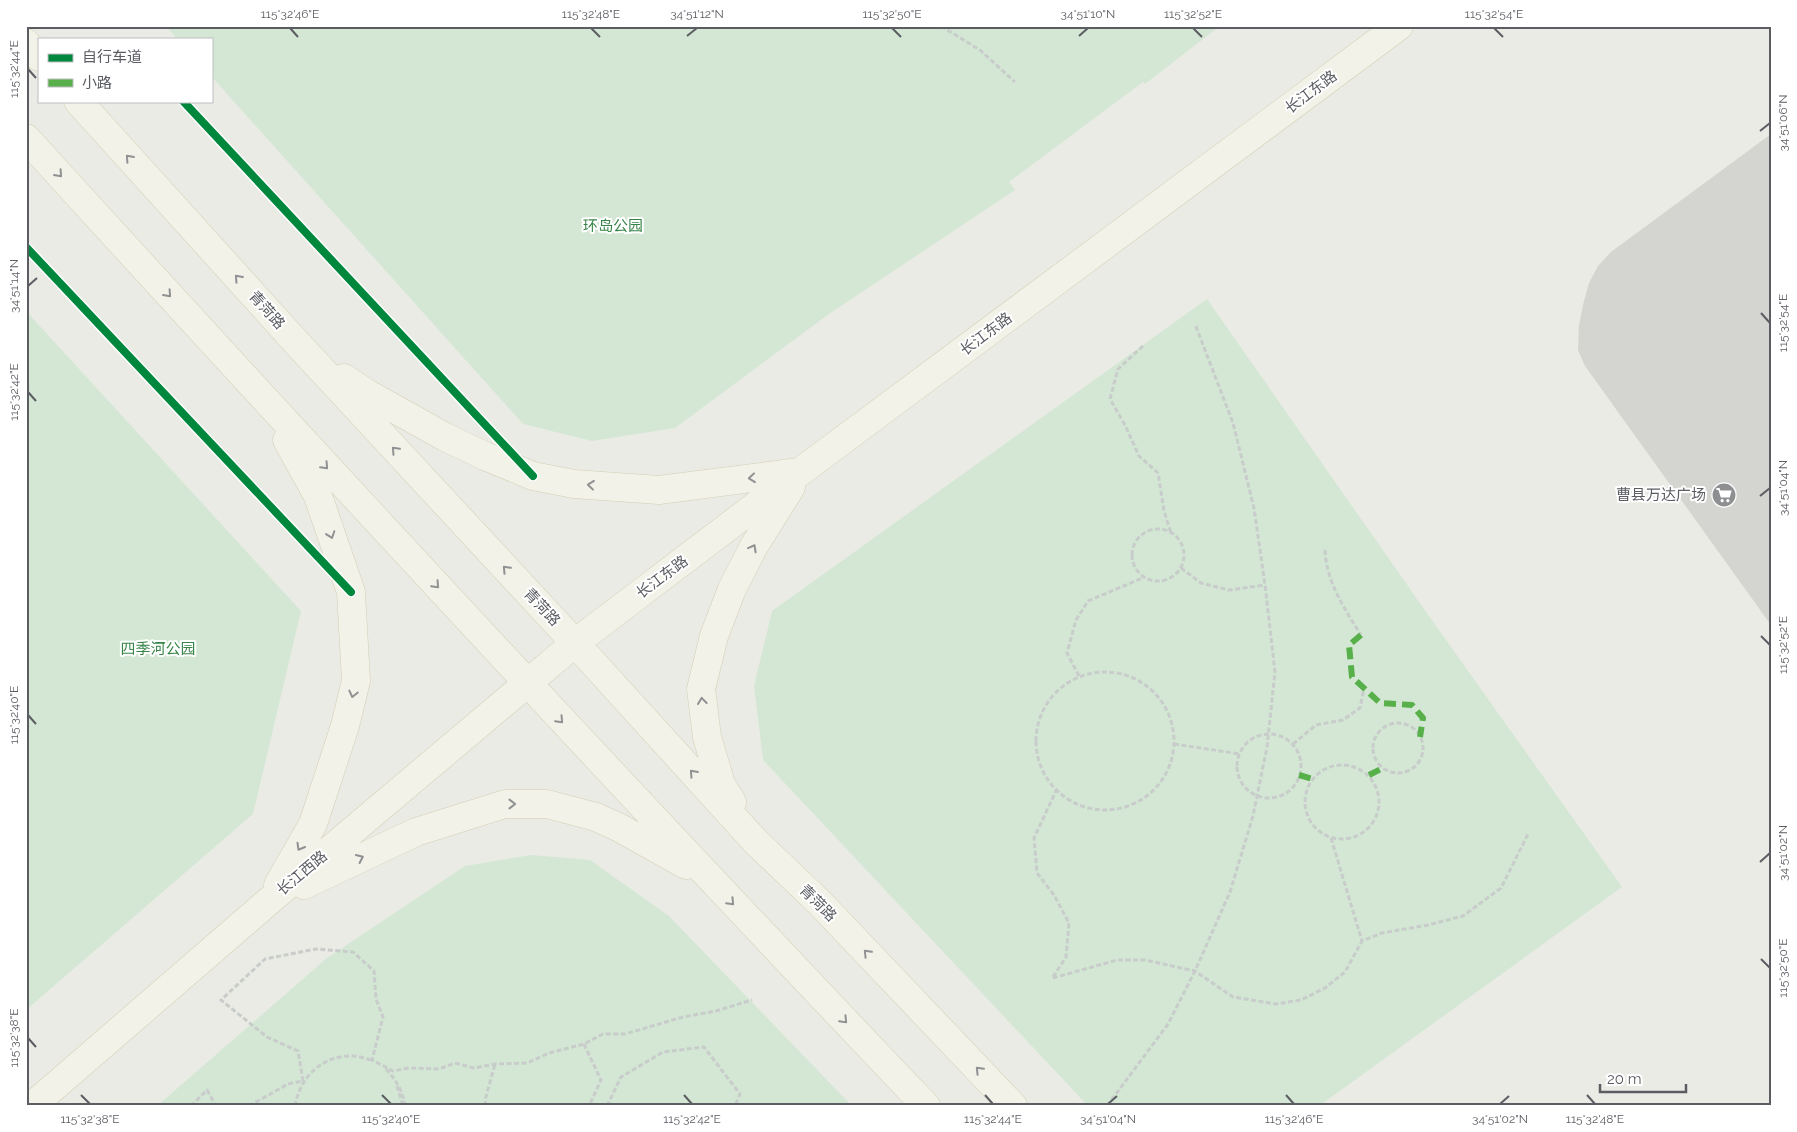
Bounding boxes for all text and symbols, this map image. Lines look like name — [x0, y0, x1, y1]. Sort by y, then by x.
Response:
text: 115°32'46"E — [261, 7, 319, 21]
text: 115°32'48"E — [562, 7, 620, 21]
text: 34°51'12"N — [670, 7, 724, 21]
text: 115°32'50"E — [862, 7, 922, 21]
text: 34°51'10"N — [1061, 7, 1115, 21]
text: 115°32'52"E — [1164, 7, 1222, 21]
text: 115°32'54"E — [1465, 7, 1523, 21]
legend — [38, 38, 212, 102]
text: 115°32'44"E — [7, 40, 21, 98]
text: 自行车道 — [82, 48, 142, 66]
street label: 长江东路 — [1282, 67, 1340, 117]
text: 小路 — [82, 74, 112, 92]
text: 34°51'06"N — [1776, 95, 1790, 151]
one-way arrow — [126, 154, 135, 163]
one-way arrow — [53, 168, 62, 177]
park label: 环岛公园 — [583, 217, 643, 235]
text: 34°51'14"N — [7, 259, 21, 313]
one-way arrow — [235, 275, 244, 284]
street label: 青菏路 — [245, 287, 289, 333]
one-way arrow — [162, 289, 171, 298]
text: 115°32'54"E — [1776, 294, 1790, 352]
street label: 长江东路 — [957, 309, 1015, 359]
text: 115°32'42"E — [7, 363, 21, 421]
one-way arrow — [392, 446, 401, 455]
one-way arrow — [319, 460, 328, 469]
text: 34°51'04"N — [1776, 460, 1790, 516]
one-way arrow — [748, 472, 756, 483]
one-way arrow — [586, 480, 594, 491]
supermarket icon: 曹县万达广场 — [1711, 482, 1737, 508]
place label: 曹县万达广场 — [1616, 486, 1706, 504]
one-way arrow — [325, 530, 335, 539]
one-way arrow — [747, 545, 757, 554]
street label: 长江东路 — [633, 552, 691, 602]
one-way arrow — [503, 565, 512, 574]
one-way arrow — [430, 579, 439, 588]
street label: 青菏路 — [520, 584, 564, 630]
text: 115°32'52"E — [1776, 616, 1790, 674]
park label: 四季河公园 — [120, 640, 196, 658]
text: 115°32'40"E — [7, 686, 21, 744]
one-way arrow — [348, 689, 359, 698]
one-way arrow — [697, 696, 708, 704]
one-way arrow — [554, 714, 563, 723]
one-way arrow — [690, 770, 699, 779]
one-way arrow — [509, 799, 517, 809]
text: 34°51'02"N — [1776, 825, 1790, 881]
one-way arrow — [297, 841, 307, 850]
street label: 长江西路 — [273, 847, 331, 899]
one-way arrow — [355, 854, 364, 864]
street label: 青菏路 — [796, 881, 840, 925]
one-way arrow — [725, 896, 734, 905]
text: 115°32'50"E — [1776, 938, 1790, 998]
one-way arrow — [864, 950, 873, 959]
text: 115°32'38"E — [7, 1008, 21, 1068]
one-way arrow — [838, 1014, 847, 1023]
scale bar — [1600, 1062, 1686, 1094]
one-way arrow — [976, 1067, 985, 1076]
text: 20 m — [1607, 1070, 1642, 1088]
text: 115°32'38"E — [60, 1112, 120, 1126]
text: 115°32'40"E — [362, 1112, 420, 1126]
text: 115°32'42"E — [663, 1112, 721, 1126]
text: 115°32'44"E — [964, 1112, 1022, 1126]
text: 34°51'04"N — [1080, 1112, 1136, 1126]
text: 115°32'46"E — [1265, 1112, 1323, 1126]
text: 34°51'02"N — [1472, 1112, 1528, 1126]
text: 115°32'48"E — [1566, 1112, 1624, 1126]

